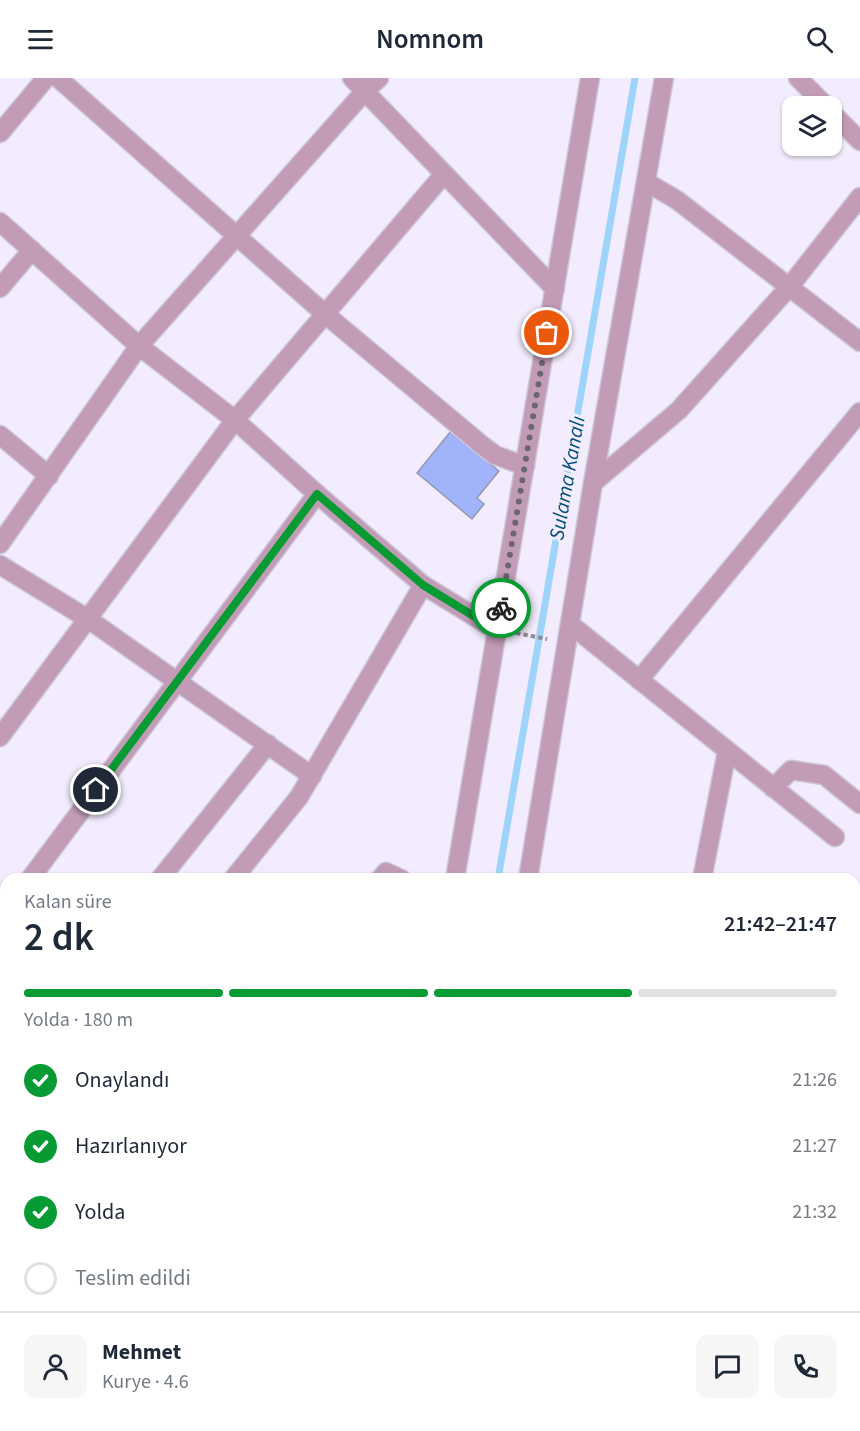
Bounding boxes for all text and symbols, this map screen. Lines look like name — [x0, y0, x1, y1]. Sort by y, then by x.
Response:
text: Nomnom — [376, 20, 484, 59]
icon: menu — [24, 23, 57, 56]
icon: search — [803, 23, 836, 56]
map controls — [782, 96, 842, 156]
button: layers — [782, 96, 842, 156]
pin — [521, 307, 572, 358]
icon: bag — [530, 316, 563, 349]
water label: Sulama Kanalı — [541, 414, 593, 542]
courier — [471, 578, 531, 638]
icon: bike — [485, 592, 518, 625]
pin — [70, 764, 121, 815]
icon: home — [79, 773, 112, 806]
text: Kalan süre — [24, 888, 112, 916]
text: 21:42–21:47 — [724, 908, 837, 940]
text: 2 dk — [24, 910, 94, 966]
text: Yolda · 180 m — [24, 1006, 133, 1034]
icon: check — [24, 1064, 57, 1097]
text: Onaylandı — [75, 1064, 169, 1096]
text: 21:26 — [792, 1066, 837, 1094]
icon: check — [24, 1130, 57, 1163]
text: Hazırlanıyor — [75, 1130, 187, 1162]
text: 21:27 — [792, 1132, 837, 1160]
icon: check — [24, 1196, 57, 1229]
text: Yolda — [75, 1196, 125, 1228]
text: 21:32 — [792, 1198, 837, 1226]
text: Teslim edildi — [75, 1262, 191, 1294]
button: person — [24, 1335, 87, 1398]
button: chat — [696, 1335, 759, 1398]
button: phone — [774, 1335, 837, 1398]
text: Mehmet — [102, 1336, 181, 1368]
text: Kurye · 4.6 — [102, 1368, 189, 1396]

